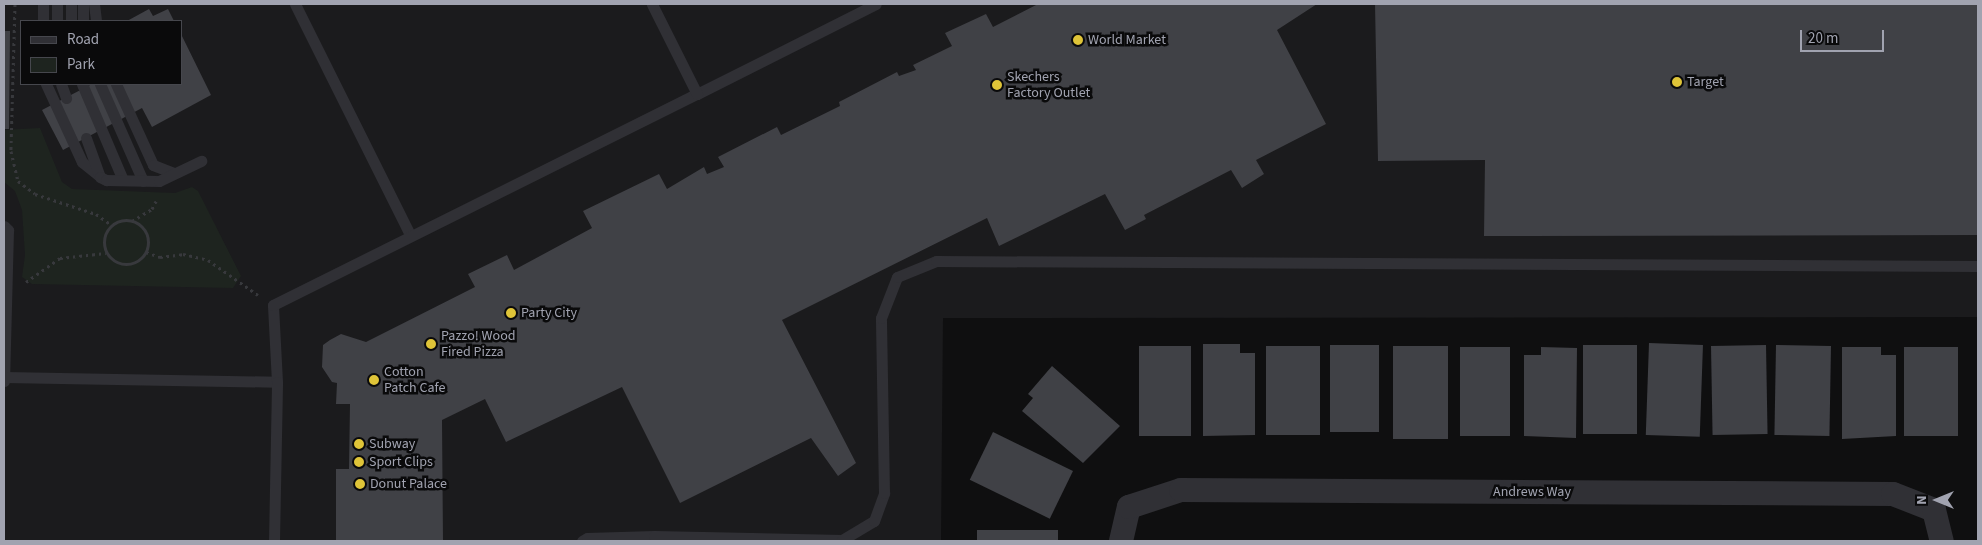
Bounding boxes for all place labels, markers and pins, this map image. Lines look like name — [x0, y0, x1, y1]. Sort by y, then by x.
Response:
place label: World Market — [1088, 32, 1166, 48]
marker: World Market — [1072, 34, 1084, 46]
place label: Skechers Factory Outlet — [1007, 69, 1090, 102]
place label: Target — [1687, 74, 1724, 90]
marker: Target — [1671, 76, 1683, 88]
marker: Skechers Factory Outlet — [991, 79, 1003, 91]
place label: Party City — [521, 305, 577, 321]
marker: Party City — [505, 307, 517, 319]
place label: Pazzo! Wood Fired Pizza — [441, 328, 516, 361]
marker: Pazzo! Wood Fired Pizza — [425, 338, 437, 350]
place label: Cotton Patch Cafe — [384, 364, 445, 397]
marker: Cotton Patch Cafe — [368, 374, 380, 386]
place label: Subway — [369, 436, 415, 452]
marker: Subway — [353, 438, 365, 450]
place label: Sport Clips — [369, 454, 433, 470]
marker: Sport Clips — [353, 456, 365, 468]
place label: Donut Palace — [370, 476, 447, 492]
marker: Donut Palace — [354, 478, 366, 490]

